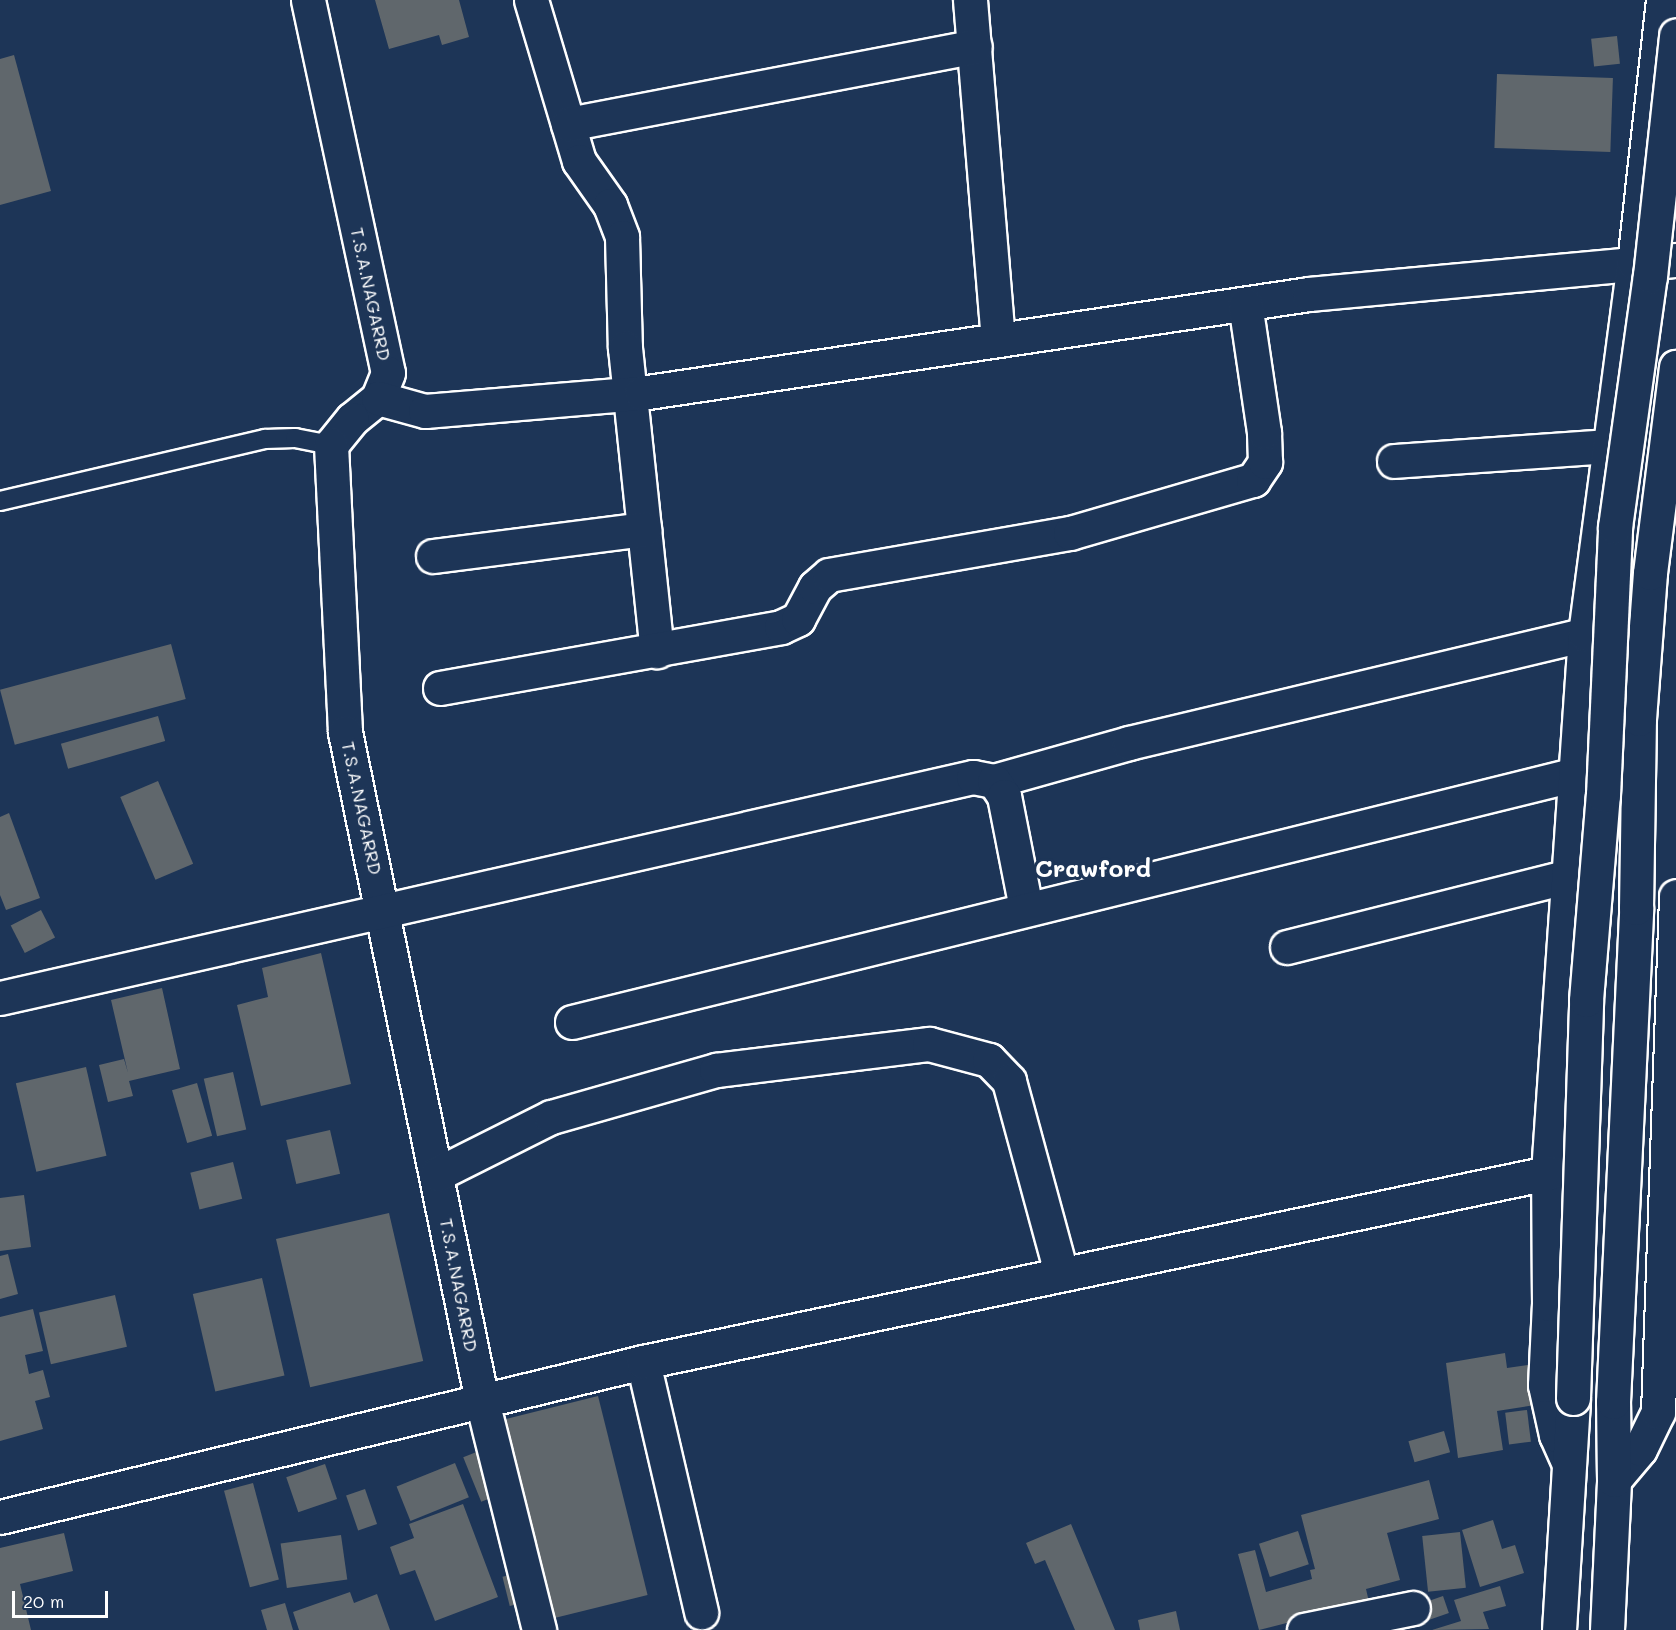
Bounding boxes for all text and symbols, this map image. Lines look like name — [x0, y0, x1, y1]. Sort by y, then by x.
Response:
street label: T.S.A.NAGARRD — [346, 225, 396, 363]
street label: T.S.A.NAGARRD — [337, 739, 387, 877]
district label: Crawford — [1035, 854, 1151, 882]
street label: T.S.A.NAGARRD — [435, 1216, 483, 1354]
scale bar — [15, 1579, 111, 1617]
text: 20 m — [23, 1589, 64, 1613]

